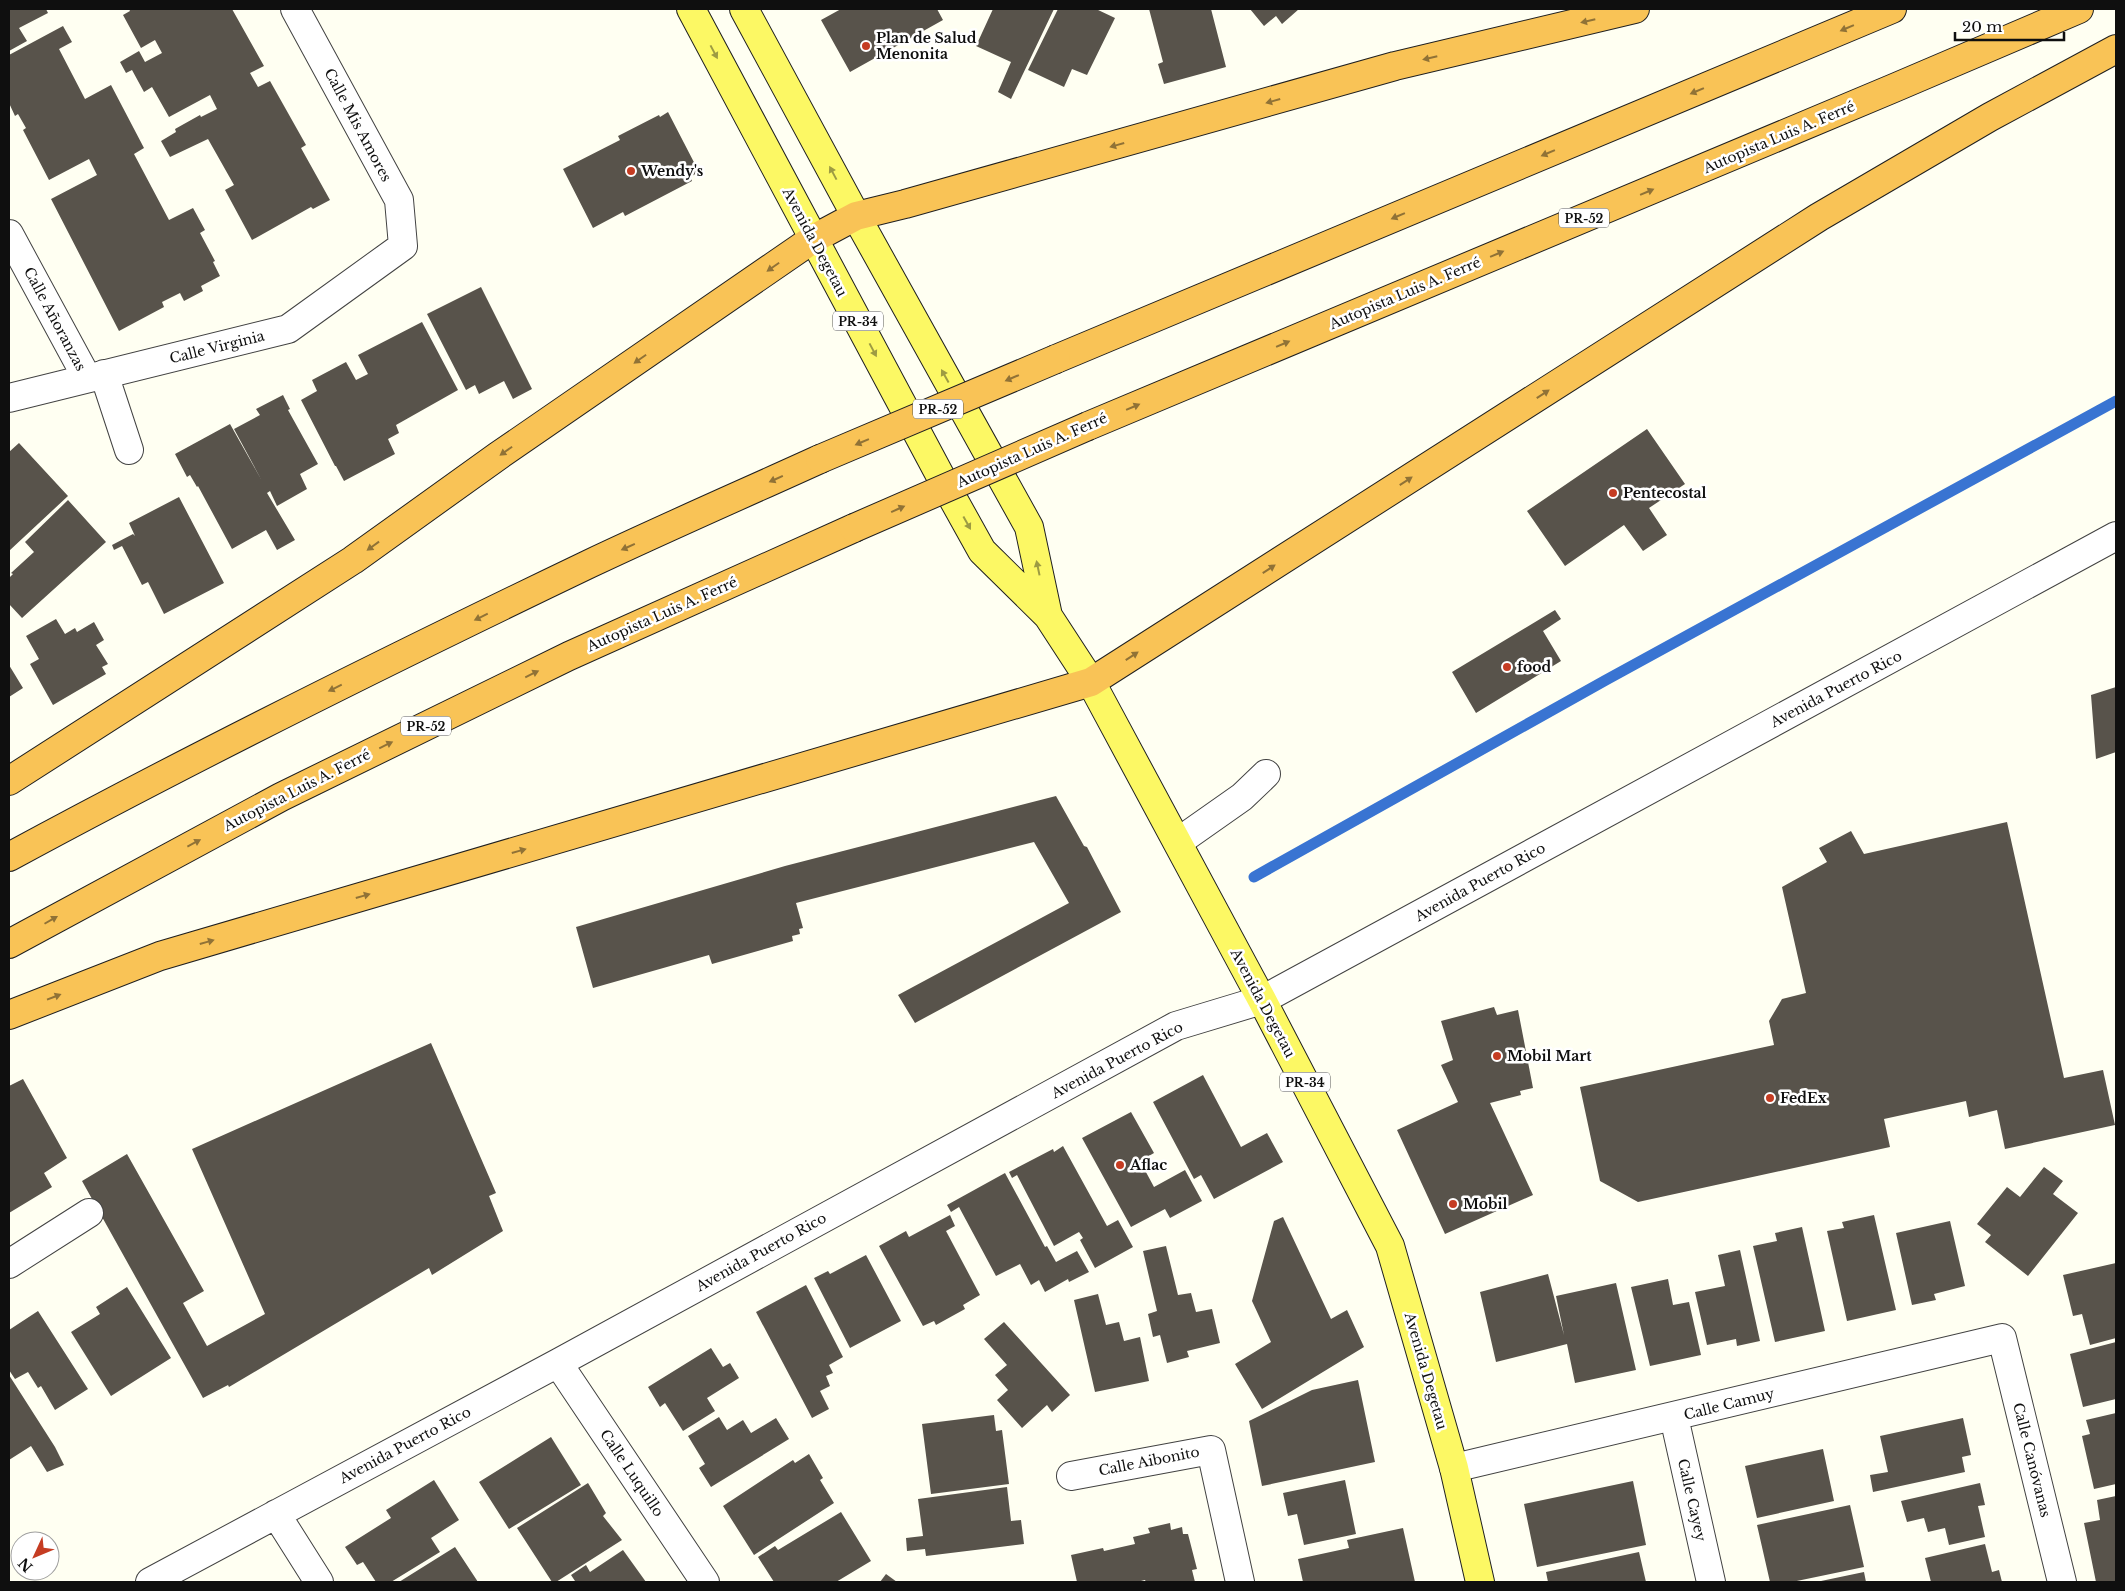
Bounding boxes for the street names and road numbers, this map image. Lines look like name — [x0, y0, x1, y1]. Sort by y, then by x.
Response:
street label: Calle Mis Amores — [321, 65, 395, 185]
street label: Autopista Luis A. Ferré — [1700, 97, 1857, 177]
street label: Avenida Degetau — [778, 184, 852, 300]
road number: PR-52 — [1559, 208, 1609, 228]
street label: Autopista Luis A. Ferré — [1326, 253, 1483, 333]
street label: Calle Añoranzas — [20, 264, 90, 374]
road number: PR-34 — [833, 312, 883, 331]
street label: Calle Virginia — [168, 326, 267, 367]
road number: PR-52 — [913, 399, 963, 418]
street label: Autopista Luis A. Ferré — [953, 409, 1110, 492]
street label: Autopista Luis A. Ferré — [583, 573, 740, 656]
street label: Avenida Puerto Rico — [1766, 647, 1905, 732]
road number: PR-52 — [401, 716, 451, 736]
street label: Autopista Luis A. Ferré — [220, 745, 374, 835]
street label: Avenida Puerto Rico — [1411, 839, 1548, 926]
street label: Avenida Degetau — [1226, 945, 1300, 1061]
street label: Avenida Puerto Rico — [1047, 1018, 1186, 1103]
road number: PR-34 — [1280, 1072, 1330, 1092]
street label: Avenida Puerto Rico — [692, 1209, 829, 1296]
street label: Avenida Degetau — [1400, 1309, 1451, 1432]
street label: Calle Camuy — [1682, 1384, 1776, 1424]
street label: Calle Canóvanas — [2009, 1401, 2055, 1519]
street label: Avenida Puerto Rico — [335, 1403, 474, 1488]
street label: Calle Luquillo — [596, 1426, 668, 1520]
street label: Calle Aibonito — [1097, 1442, 1201, 1480]
street label: Calle Cayey — [1674, 1457, 1710, 1543]

